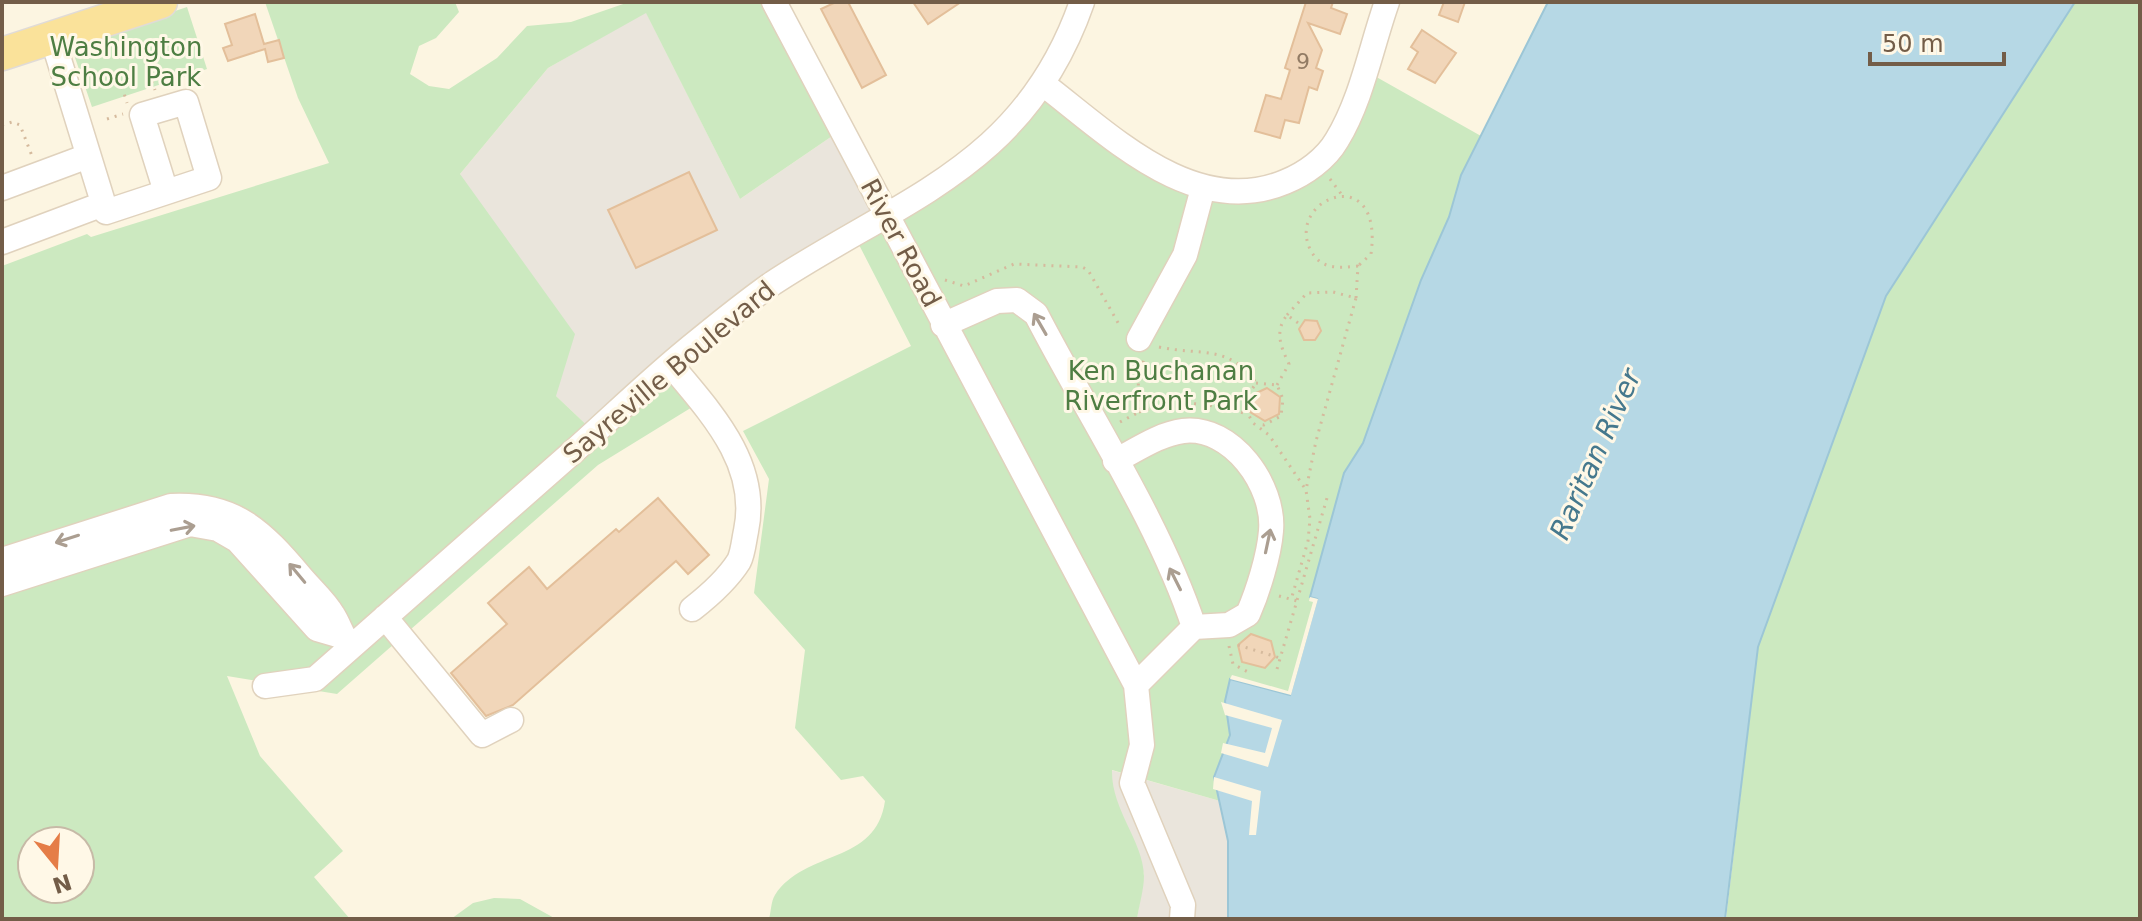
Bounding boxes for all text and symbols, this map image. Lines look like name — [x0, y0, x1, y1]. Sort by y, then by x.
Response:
scale bar — [1870, 16, 2004, 66]
text: 50 m — [1882, 30, 1944, 58]
park label: Washington School Park — [50, 32, 202, 92]
house number: 9 — [1296, 49, 1310, 74]
street label: River Road — [855, 174, 947, 312]
street label: Sayreville Boulevard — [557, 275, 781, 469]
one-way arrow — [1032, 313, 1048, 336]
park label: Ken Buchanan Riverfront Park — [1064, 356, 1258, 416]
water label: Raritan River — [1543, 362, 1648, 545]
one-way arrow — [170, 520, 196, 535]
one-way arrow — [1261, 528, 1276, 554]
one-way arrow — [54, 533, 79, 548]
one-way arrow — [288, 563, 306, 583]
one-way arrow — [1167, 567, 1183, 591]
north arrow — [16, 825, 96, 905]
text: N — [49, 869, 75, 898]

